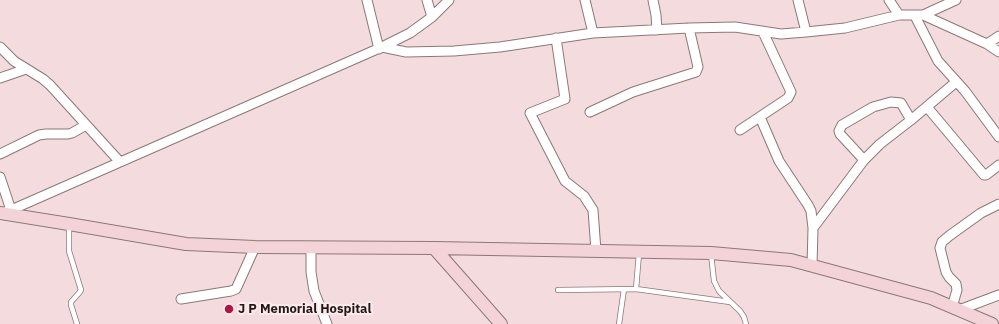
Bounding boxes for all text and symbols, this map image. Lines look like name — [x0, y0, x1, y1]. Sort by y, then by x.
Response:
place label: J P Memorial Hospital — [238, 301, 371, 317]
marker: J P Memorial Hospital — [223, 303, 235, 315]

